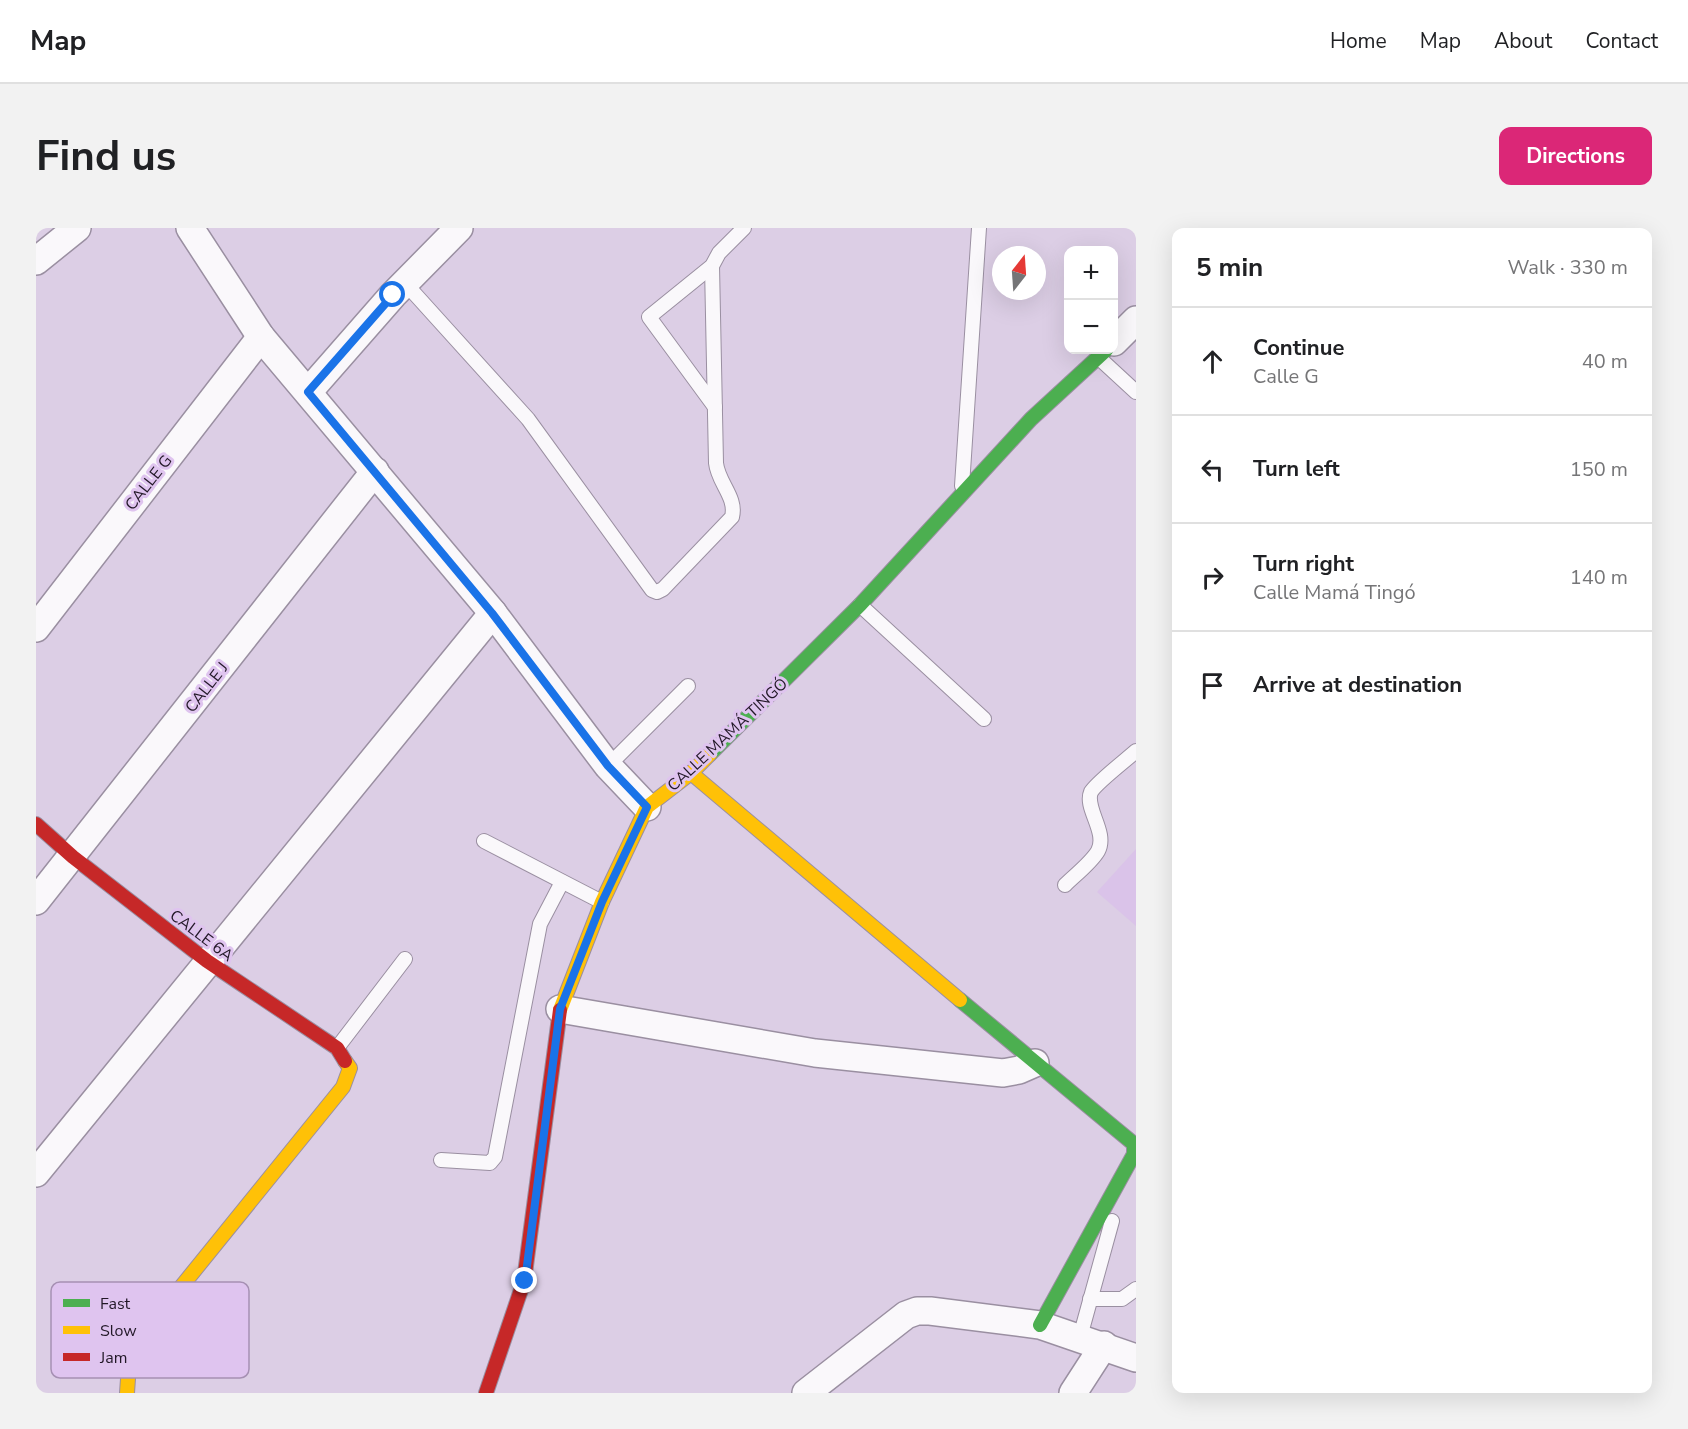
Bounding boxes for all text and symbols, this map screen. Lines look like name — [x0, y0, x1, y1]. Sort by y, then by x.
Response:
text: Map — [30, 22, 86, 60]
text: Home — [1330, 27, 1387, 55]
text: Map — [1420, 27, 1461, 55]
text: About — [1494, 27, 1552, 55]
text: Contact — [1585, 27, 1658, 55]
button: Directions — [1499, 127, 1652, 185]
text: Find us — [36, 128, 176, 185]
north arrow — [992, 246, 1046, 300]
map controls — [1064, 246, 1118, 354]
button: + — [1064, 246, 1118, 300]
text: 5 min — [1196, 250, 1263, 285]
text: Walk · 330 m — [1508, 254, 1628, 281]
route start — [379, 281, 405, 307]
button: − — [1064, 300, 1118, 354]
text: Continue — [1253, 333, 1344, 363]
icon: ahead — [1196, 345, 1229, 378]
text: 40 m — [1582, 348, 1628, 375]
text: Calle G — [1253, 363, 1319, 390]
street label: CALLE G — [120, 450, 177, 515]
icon: left — [1196, 453, 1229, 486]
text: Turn left — [1253, 454, 1340, 484]
text: 150 m — [1570, 456, 1628, 483]
text: Turn right — [1253, 549, 1354, 579]
icon: right — [1196, 561, 1229, 594]
text: 140 m — [1570, 564, 1628, 591]
text: Calle Mamá Tingó — [1253, 579, 1416, 606]
street label: CALLE J — [180, 658, 233, 717]
icon: arrive — [1196, 669, 1229, 702]
text: Arrive at destination — [1253, 670, 1462, 700]
street label: CALLE MAMÁ TINGÓ — [663, 673, 793, 796]
street label: CALLE 6A — [165, 905, 238, 967]
route end — [511, 1267, 537, 1293]
legend — [51, 1282, 249, 1378]
text: Fast — [100, 1293, 131, 1315]
text: Slow — [100, 1320, 137, 1342]
text: Jam — [99, 1347, 127, 1369]

